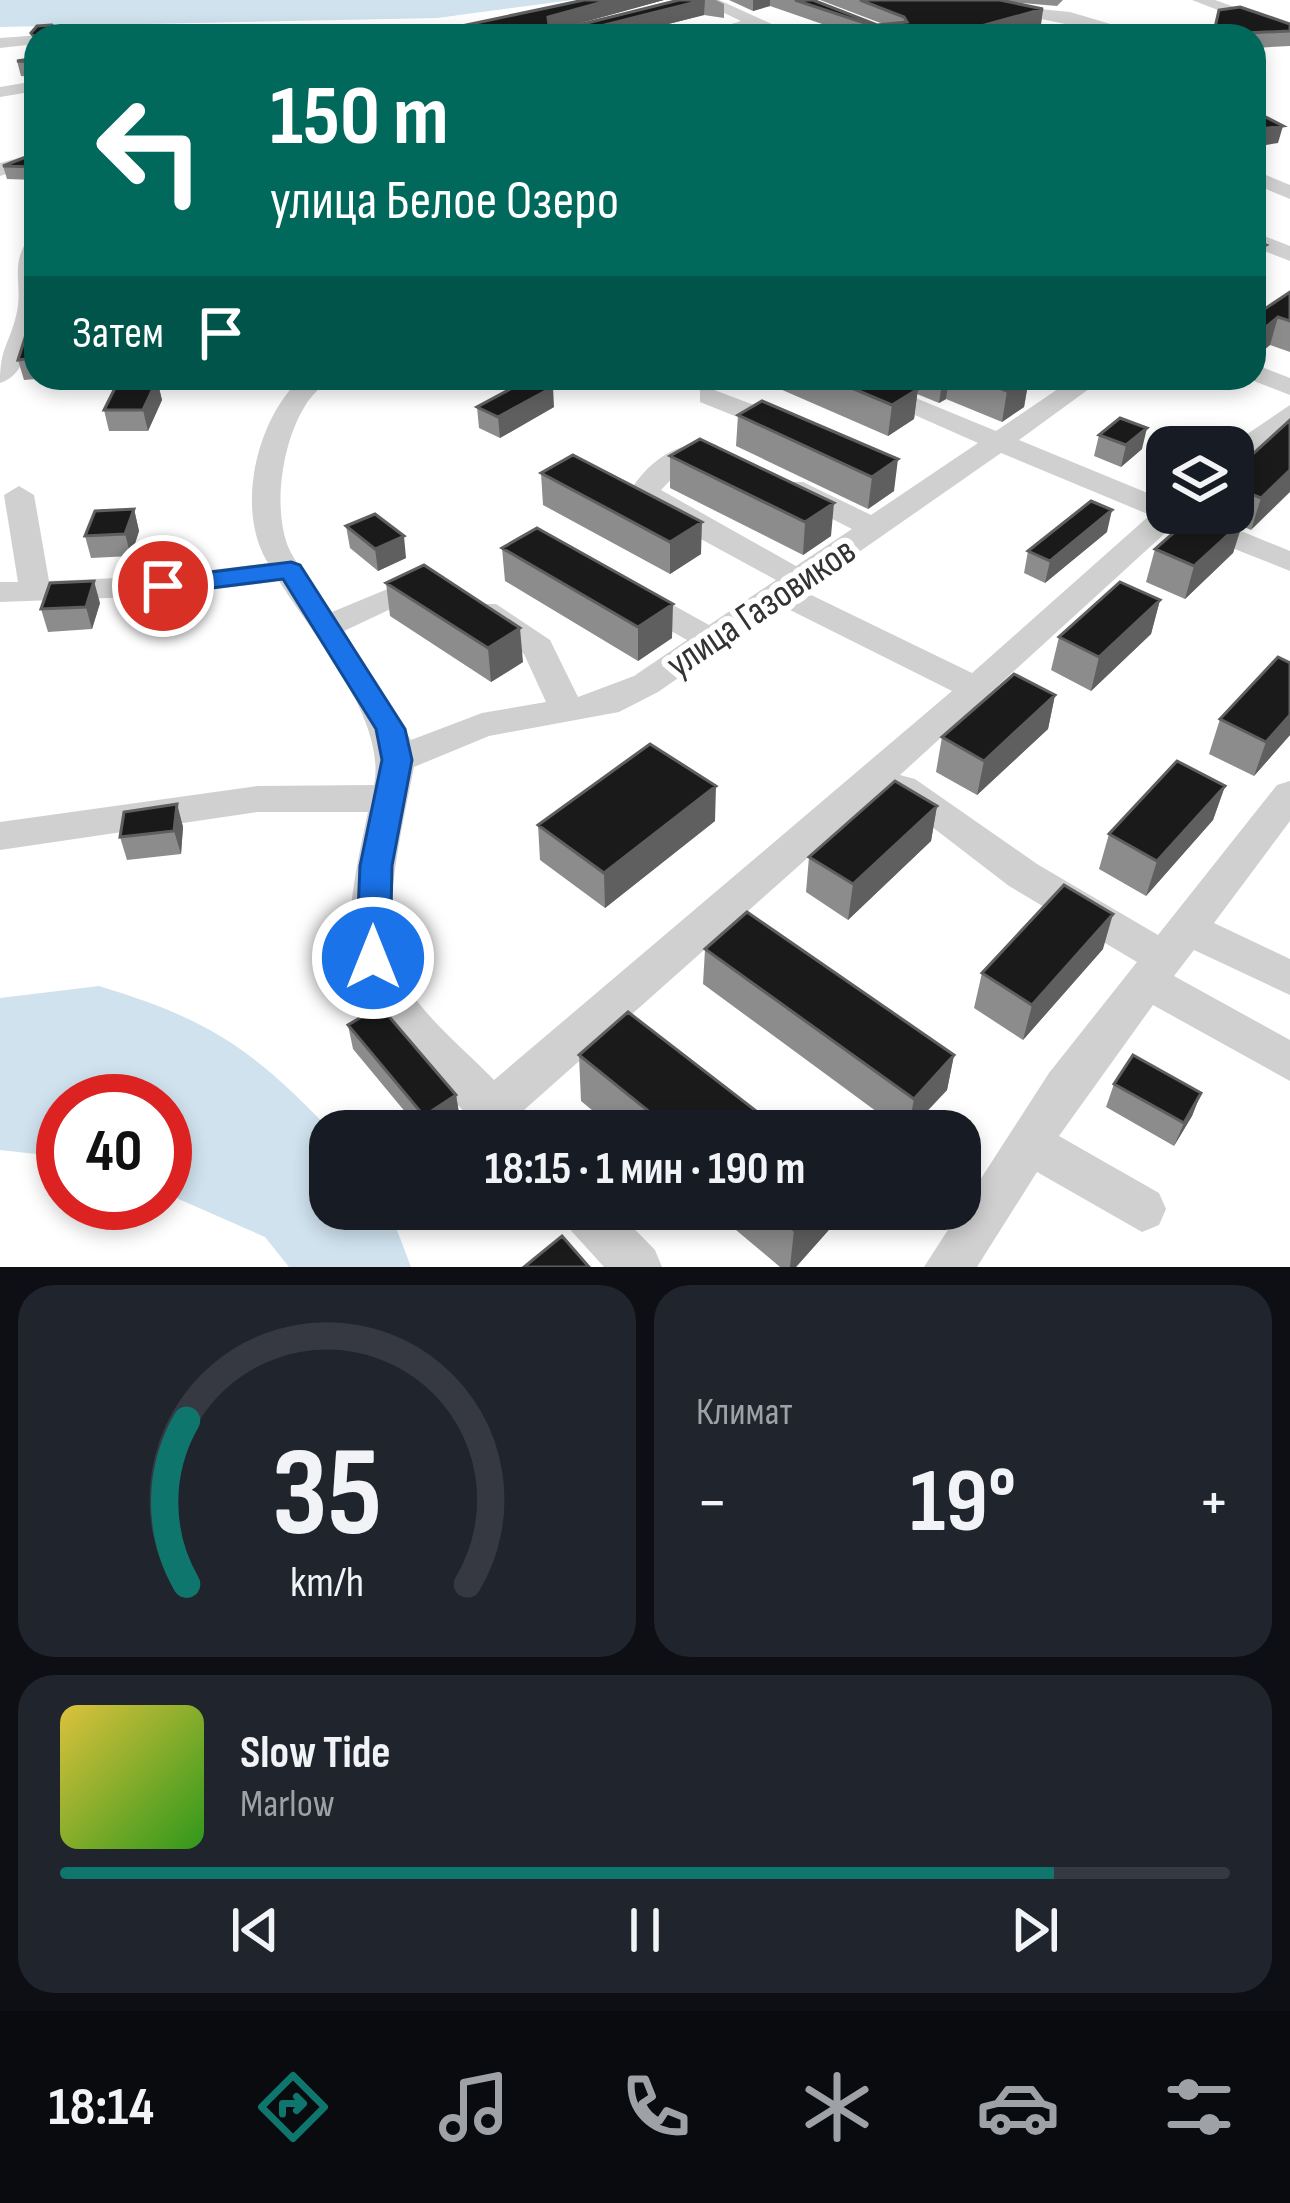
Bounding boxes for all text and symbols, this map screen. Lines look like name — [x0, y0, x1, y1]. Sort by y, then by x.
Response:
text: 150 m — [270, 67, 449, 168]
icon: left — [72, 72, 228, 228]
text: улица Белое Озеро — [270, 169, 619, 234]
icon: arrive — [188, 300, 254, 366]
text: Затем — [72, 306, 164, 361]
map controls — [1146, 426, 1254, 534]
button: layers — [1146, 426, 1254, 534]
street label: улица Газовиков — [658, 528, 865, 688]
pin — [112, 535, 214, 637]
icon: arrive — [130, 553, 196, 619]
position arrow — [310, 895, 436, 1021]
speed limit sign: 40 — [36, 1074, 192, 1230]
text: 18:15 · 1 мин · 190 m — [485, 1142, 805, 1197]
text: Климат — [696, 1389, 793, 1436]
text: 35 — [272, 1421, 382, 1570]
text: 19° — [910, 1449, 1016, 1557]
text: − — [696, 1464, 728, 1543]
text: + — [1198, 1464, 1230, 1543]
text: km/h — [290, 1557, 364, 1609]
text: Slow Tide — [240, 1726, 391, 1781]
text: Marlow — [240, 1781, 335, 1828]
icon: previous — [222, 1897, 288, 1963]
icon: pause — [612, 1897, 678, 1963]
icon: next — [1002, 1897, 1068, 1963]
icon: directions — [251, 2065, 335, 2149]
icon: music — [432, 2065, 516, 2149]
icon: phone — [614, 2065, 698, 2149]
icon: climate — [795, 2065, 879, 2149]
icon: car — [976, 2065, 1060, 2149]
icon: filters — [1157, 2065, 1241, 2149]
text: 18:14 — [49, 2075, 154, 2140]

